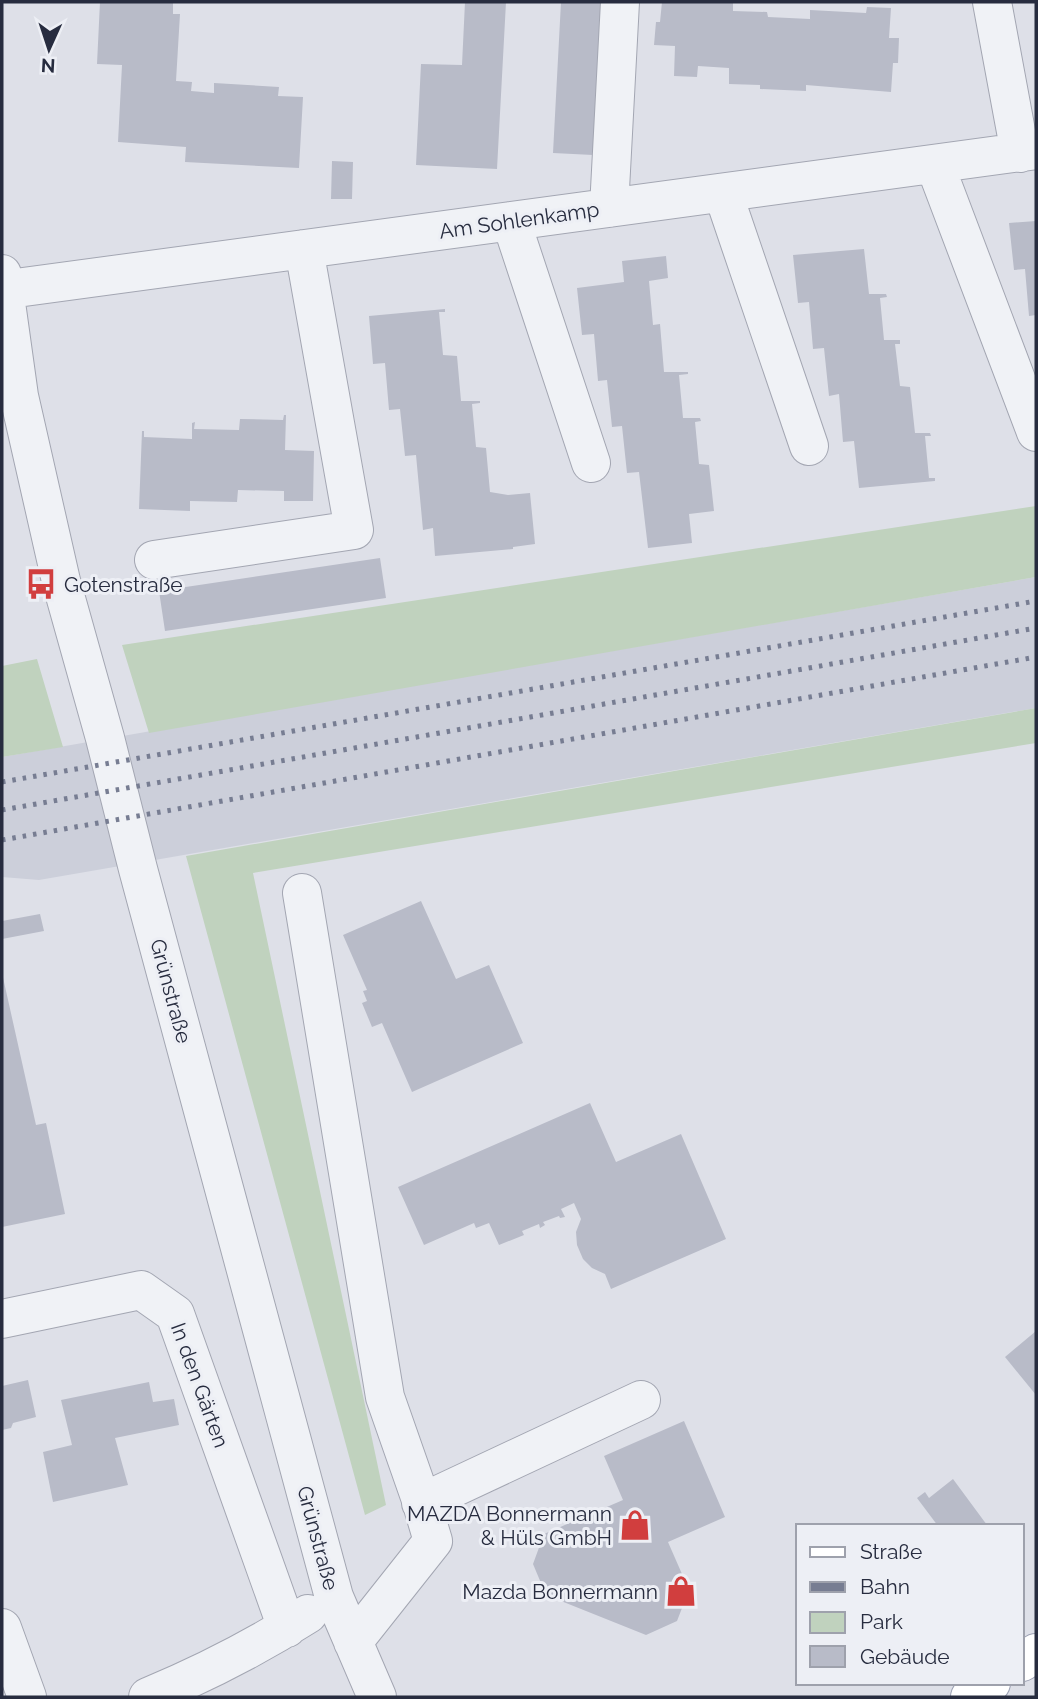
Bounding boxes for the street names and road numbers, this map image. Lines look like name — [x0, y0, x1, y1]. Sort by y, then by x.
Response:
street label: Am Sohlenkamp — [437, 196, 601, 244]
street label: Grünstraße — [145, 936, 197, 1046]
street label: In den Gärten — [166, 1319, 234, 1451]
street label: Grünstraße — [292, 1483, 344, 1593]

